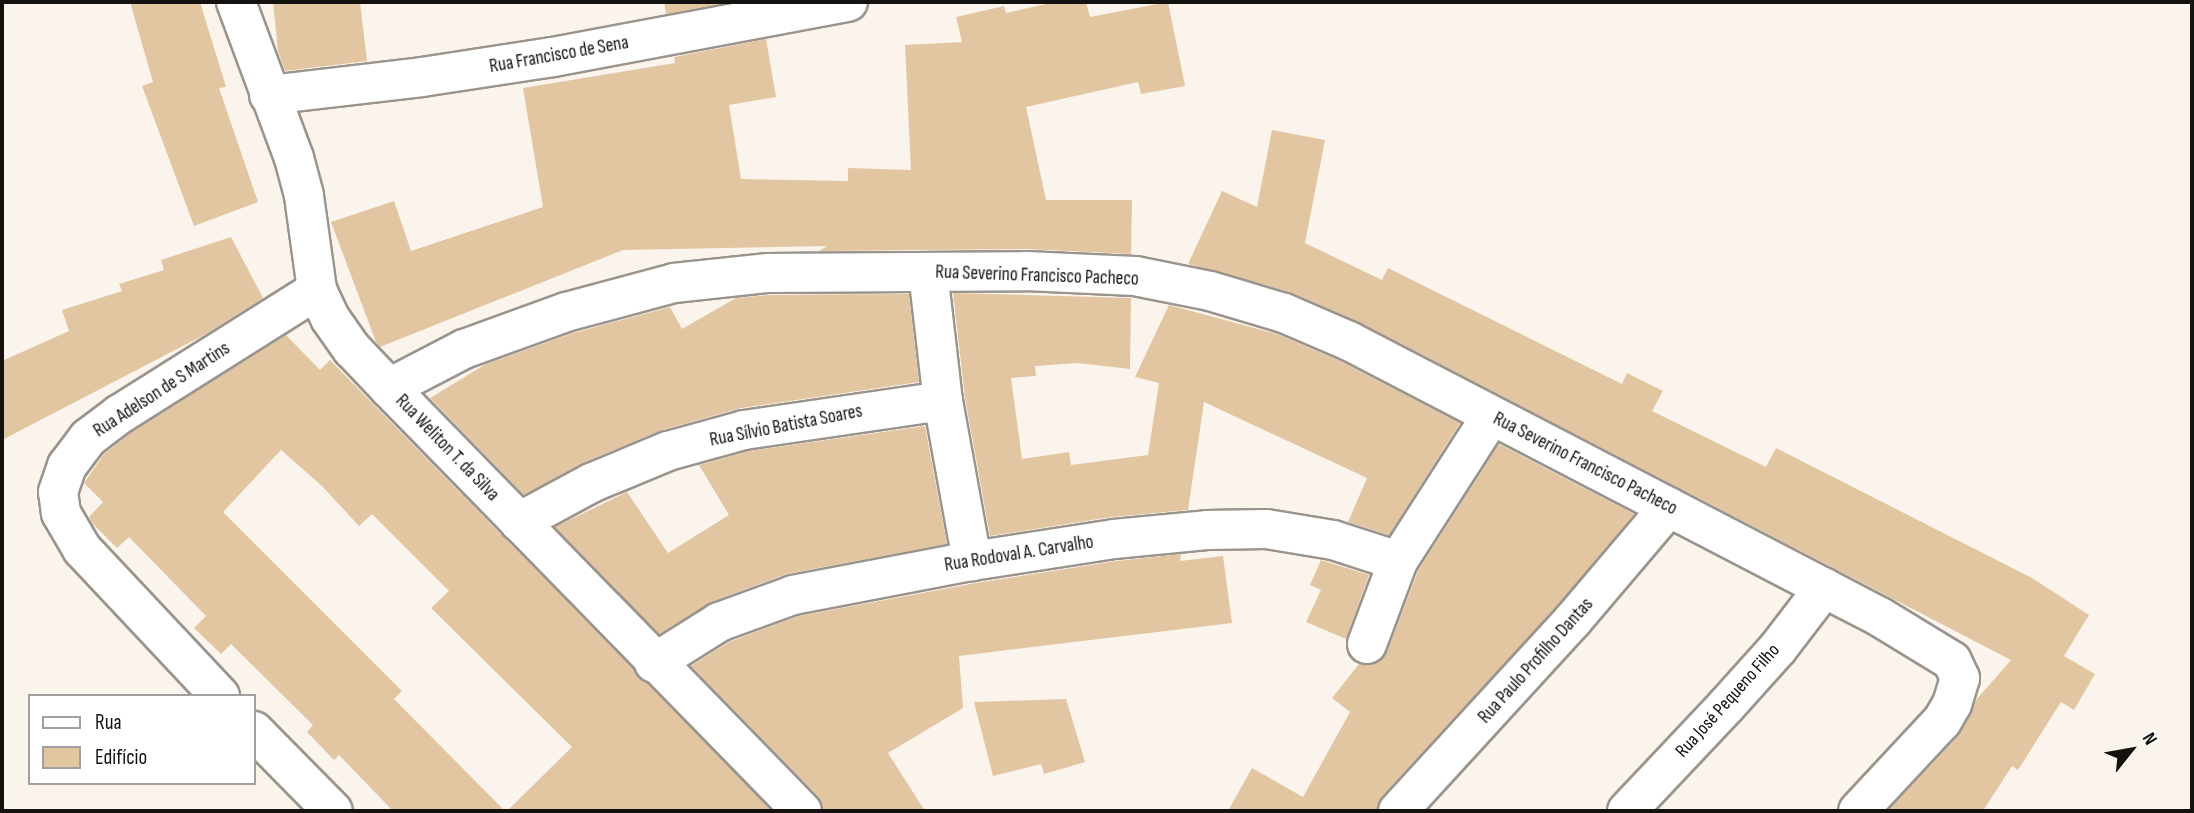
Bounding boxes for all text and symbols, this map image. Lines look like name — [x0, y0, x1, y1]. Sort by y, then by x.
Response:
street label: Rua Francisco de Sena — [488, 32, 630, 78]
street label: Rua Severino Francisco Pacheco — [935, 261, 1139, 291]
street label: Rua Adelson de S Martins — [89, 337, 235, 443]
street label: Rua Weliton T. da Silva — [390, 390, 504, 506]
street label: Rua Sílvio Batista Soares — [708, 400, 864, 452]
street label: Rua Severino Francisco Pacheco — [1489, 408, 1681, 520]
street label: Rua Rodoval A. Carvalho — [943, 531, 1095, 577]
street label: Rua Paulo Profilho Dantas — [1474, 594, 1598, 728]
street label: Rua José Pequeno Filho — [1671, 639, 1785, 763]
legend — [28, 694, 256, 785]
text: Rua — [95, 710, 122, 735]
north arrow — [2096, 715, 2166, 785]
text: N — [2137, 729, 2162, 749]
text: Edifício — [95, 745, 147, 770]

